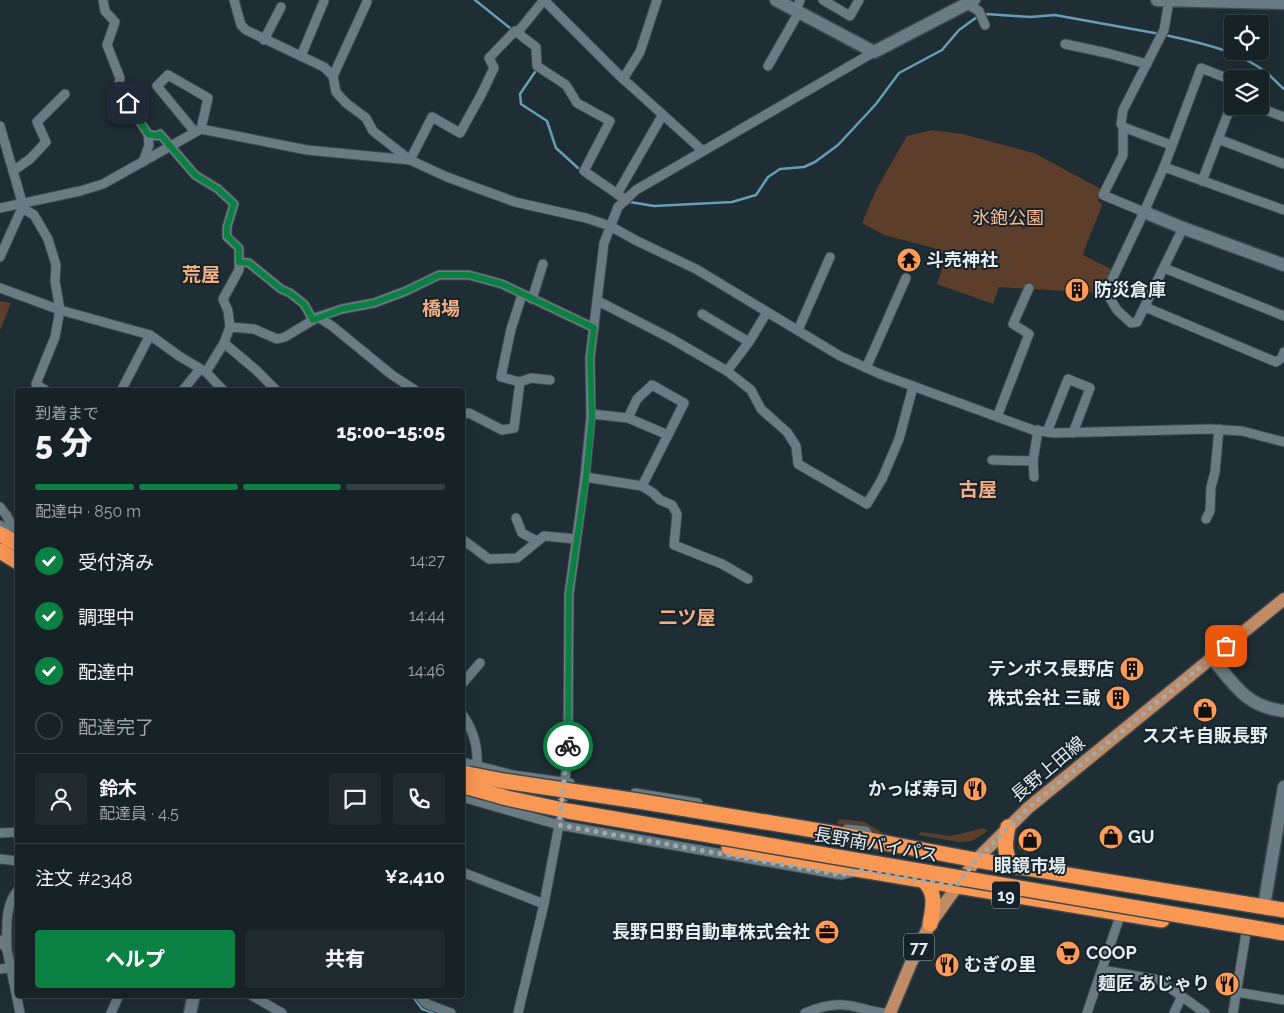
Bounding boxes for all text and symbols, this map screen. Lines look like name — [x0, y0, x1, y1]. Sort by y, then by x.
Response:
map controls — [1224, 15, 1269, 115]
button: locate — [1224, 15, 1269, 60]
button: layers — [1224, 70, 1269, 115]
pin — [107, 82, 149, 124]
icon: home — [114, 89, 142, 117]
park label: 氷鉋公園 — [972, 207, 1044, 228]
temple icon: 斗売神社 — [896, 247, 922, 273]
place label: 斗売神社 — [926, 249, 998, 270]
district label: 荒屋 — [182, 263, 220, 285]
building icon: 防災倉庫 — [1064, 277, 1090, 303]
place label: 防災倉庫 — [1094, 279, 1166, 300]
district label: 橋場 — [422, 297, 460, 319]
text: 到着まで — [35, 404, 99, 423]
text: 15:00–15:05 — [336, 420, 445, 442]
text: 5 分 — [35, 424, 92, 461]
district label: 古屋 — [959, 478, 997, 500]
text: 配達中 · 850 m — [35, 502, 141, 521]
icon: check — [35, 547, 63, 575]
text: 受付済み — [78, 551, 154, 573]
text: 14:27 — [410, 551, 445, 570]
icon: check — [35, 602, 63, 630]
text: 調理中 — [78, 606, 135, 628]
text: 14:44 — [409, 606, 445, 625]
district label: 二ツ屋 — [658, 606, 716, 628]
pin — [1205, 625, 1247, 667]
icon: bag — [1212, 632, 1240, 660]
building icon: テンポス長野店 — [1119, 656, 1145, 682]
icon: check — [35, 657, 63, 685]
place label: テンポス長野店 — [988, 658, 1114, 679]
text: 配達中 — [78, 661, 135, 683]
text: 14:46 — [408, 661, 445, 680]
building icon: 株式会社 三誠 — [1105, 685, 1131, 711]
place label: 株式会社 三誠 — [988, 687, 1101, 708]
shop icon: スズキ自販長野 — [1192, 697, 1218, 723]
text: 配達完了 — [78, 716, 154, 738]
courier — [543, 721, 593, 771]
place label: スズキ自販長野 — [1142, 725, 1268, 746]
icon: bike — [554, 732, 582, 760]
street label: 長野上田線 — [1006, 732, 1089, 806]
button: person — [35, 773, 87, 825]
button: chat — [329, 773, 381, 825]
button: phone — [393, 773, 445, 825]
restaurant icon: かっぱ寿司 — [962, 776, 988, 802]
text: 鈴木 — [99, 777, 137, 799]
place label: かっぱ寿司 — [868, 778, 958, 799]
text: 配達員 · 4.5 — [99, 804, 179, 823]
street label: 長野南バイパス — [812, 823, 940, 866]
shop icon: GU — [1098, 824, 1124, 850]
place label: GU — [1128, 826, 1155, 847]
shop icon: 眼鏡市場 — [1017, 827, 1043, 853]
place label: 眼鏡市場 — [994, 855, 1066, 876]
text: ¥2,410 — [384, 865, 445, 887]
text: 注文 #2348 — [35, 867, 132, 889]
road number: 19 — [992, 882, 1020, 908]
office icon: 長野日野自動車株式会社 — [814, 919, 840, 945]
place label: 長野日野自動車株式会社 — [612, 921, 810, 942]
button: ヘルプ — [35, 930, 235, 988]
button: 共有 — [245, 930, 445, 988]
road number: 77 — [904, 934, 934, 960]
supermarket icon: COOP — [1055, 940, 1081, 966]
place label: COOP — [1086, 942, 1137, 963]
restaurant icon: むぎの里 — [934, 952, 960, 978]
place label: むぎの里 — [964, 954, 1036, 975]
restaurant icon: 麺匠 あじゃり — [1214, 971, 1240, 997]
place label: 麺匠 あじゃり — [1098, 973, 1210, 994]

